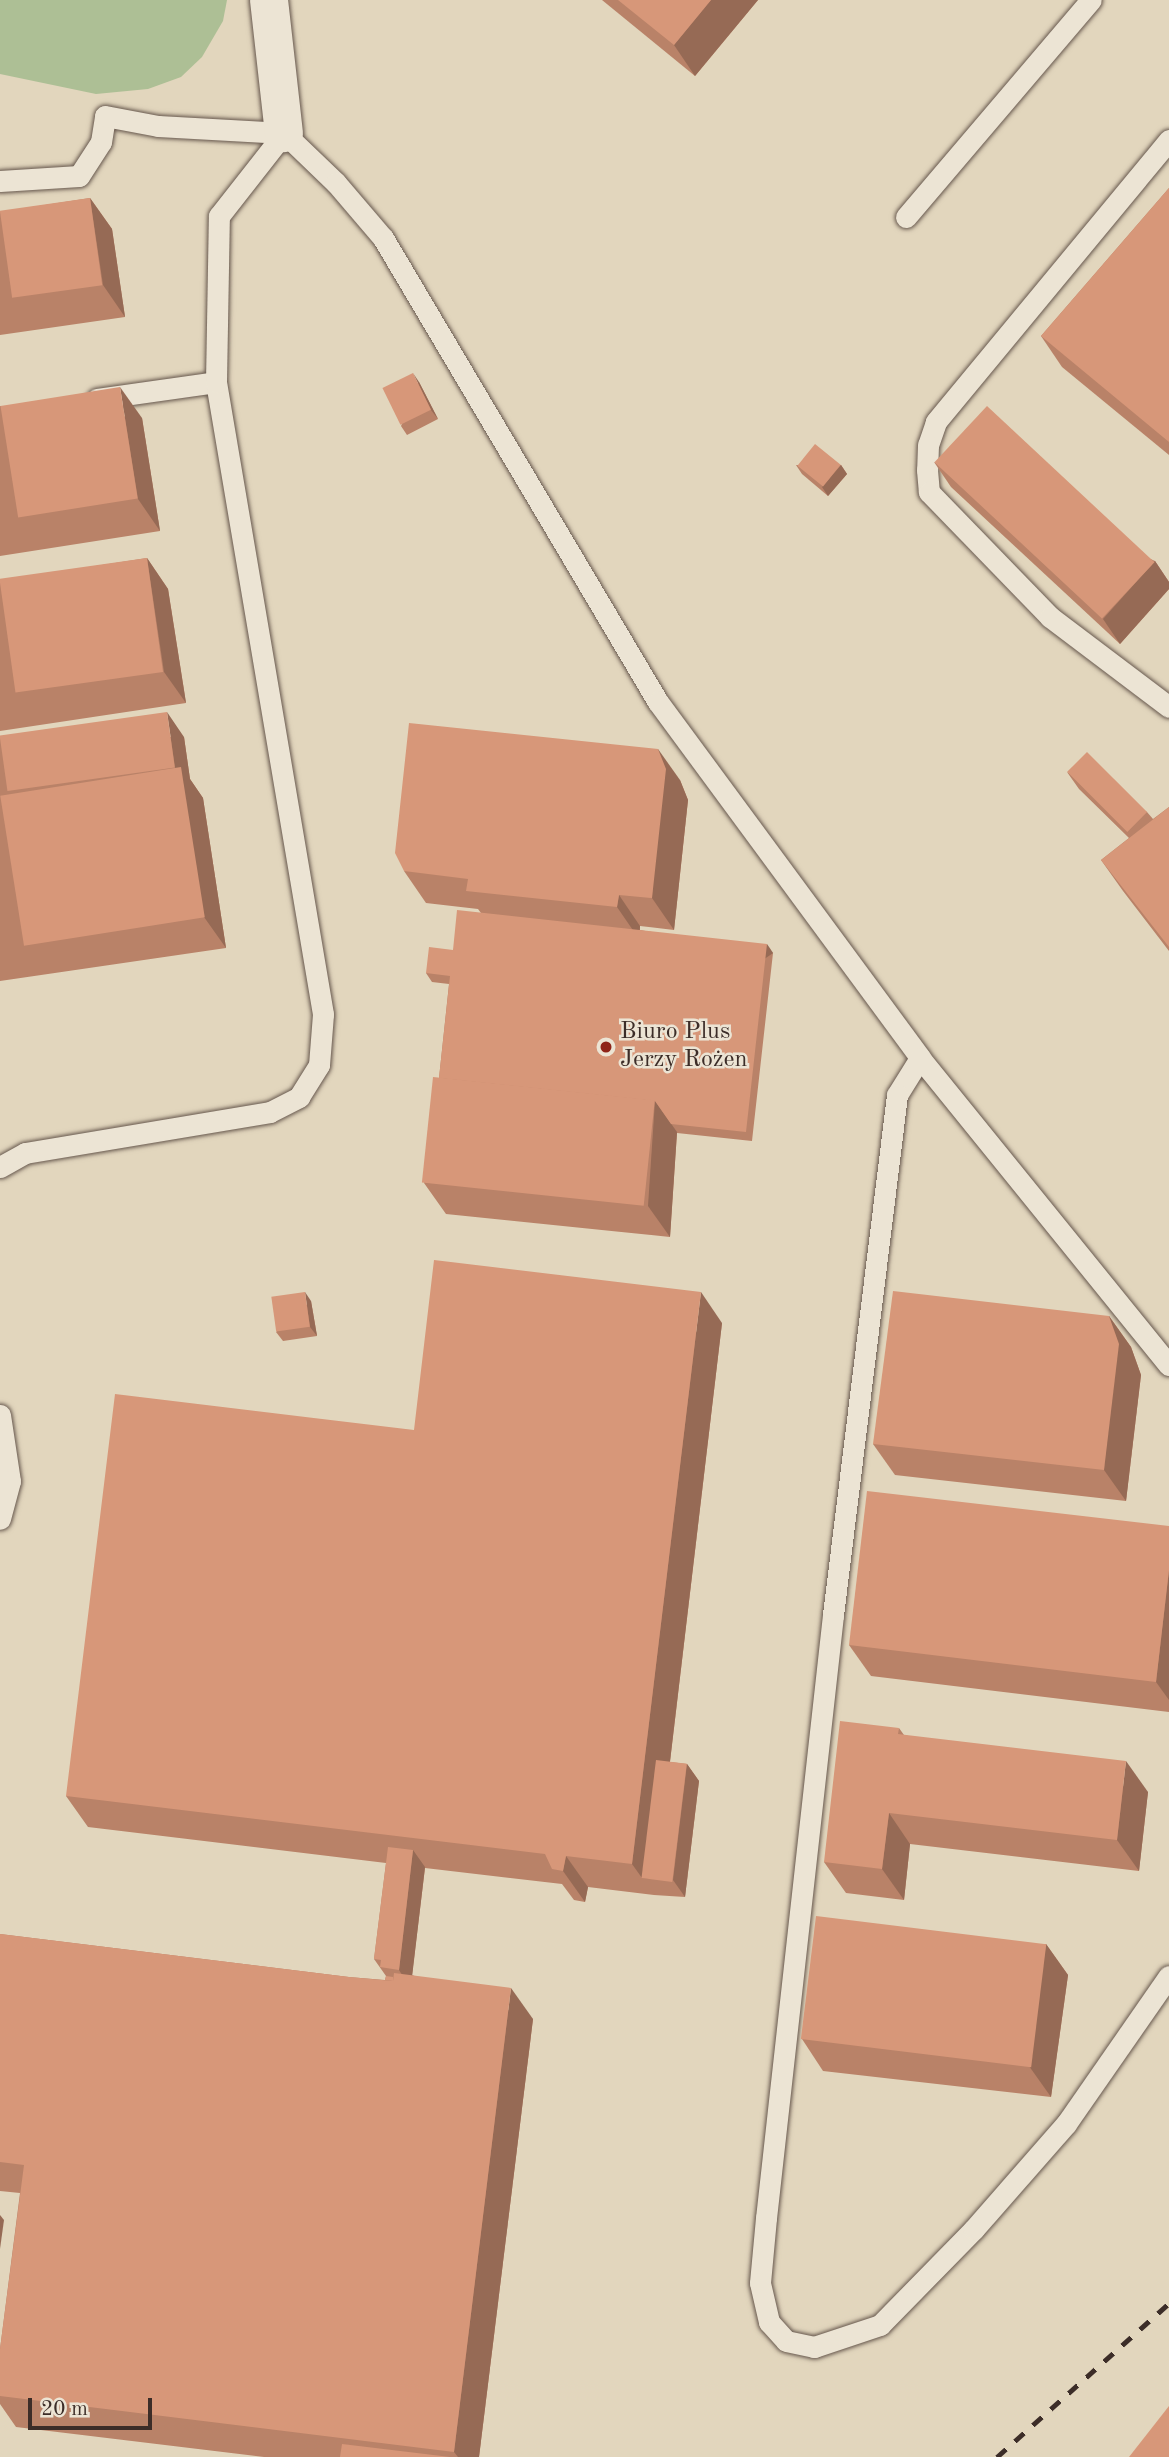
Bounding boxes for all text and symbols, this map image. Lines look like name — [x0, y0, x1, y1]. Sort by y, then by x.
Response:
place label: Biuro Plus Jerzy Rożen — [620, 1019, 747, 1075]
marker: Biuro Plus Jerzy Rożen — [598, 1039, 614, 1055]
scale bar — [32, 2384, 156, 2428]
text: 20 m — [41, 2399, 88, 2420]

